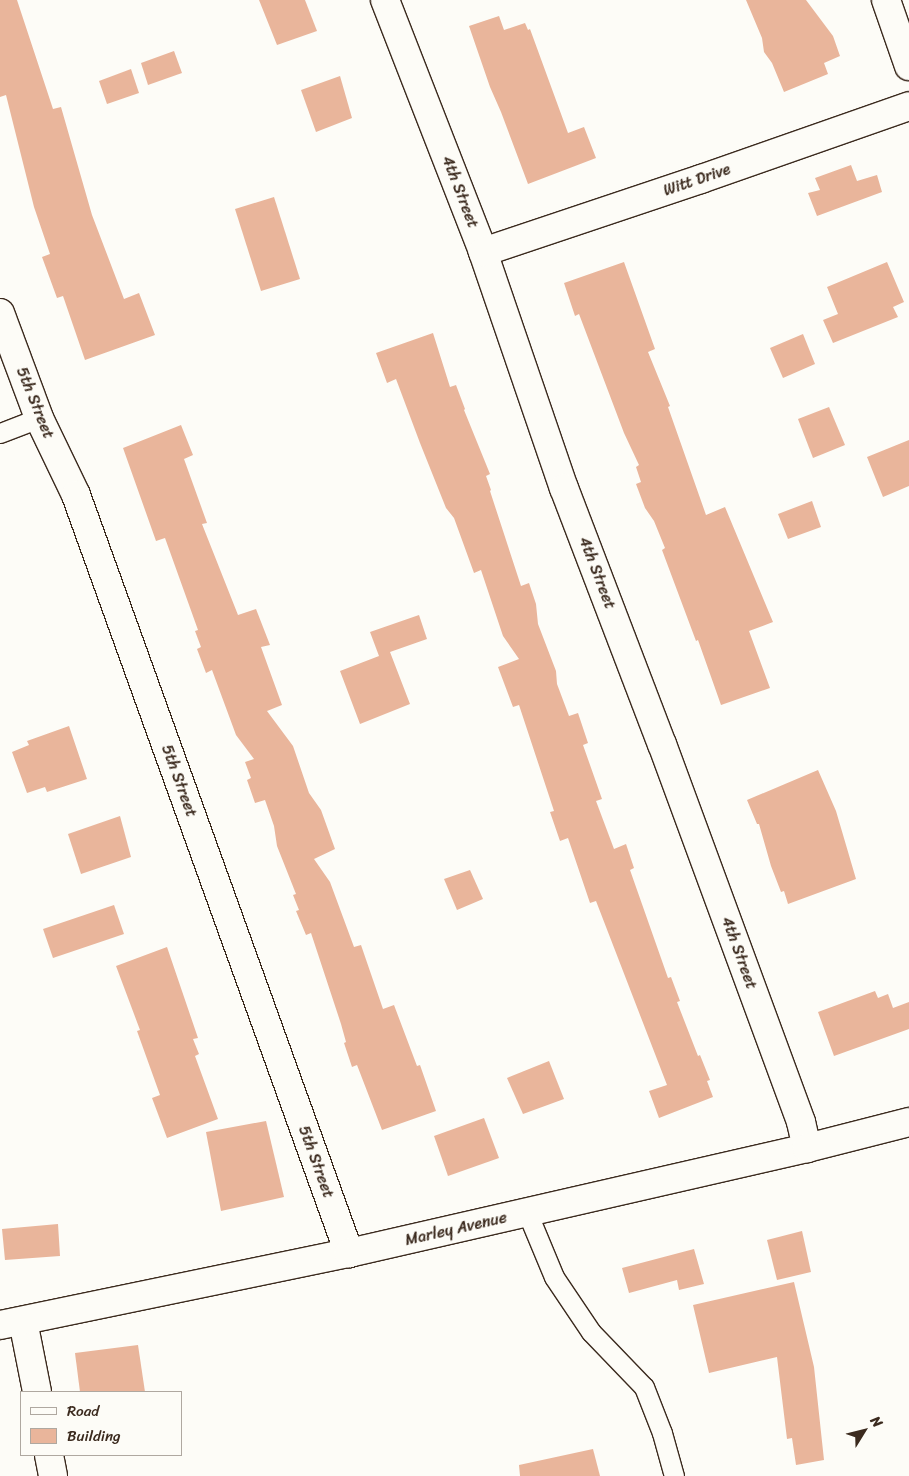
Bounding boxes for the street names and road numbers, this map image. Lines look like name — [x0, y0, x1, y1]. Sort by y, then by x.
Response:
street label: 4th Street — [437, 153, 483, 231]
street label: Witt Drive — [661, 159, 733, 201]
street label: 5th Street — [12, 364, 58, 442]
street label: 4th Street — [574, 534, 620, 612]
street label: 5th Street — [157, 742, 201, 820]
street label: 4th Street — [717, 914, 761, 992]
street label: 5th Street — [294, 1123, 338, 1201]
street label: Marley Avenue — [403, 1208, 509, 1250]

